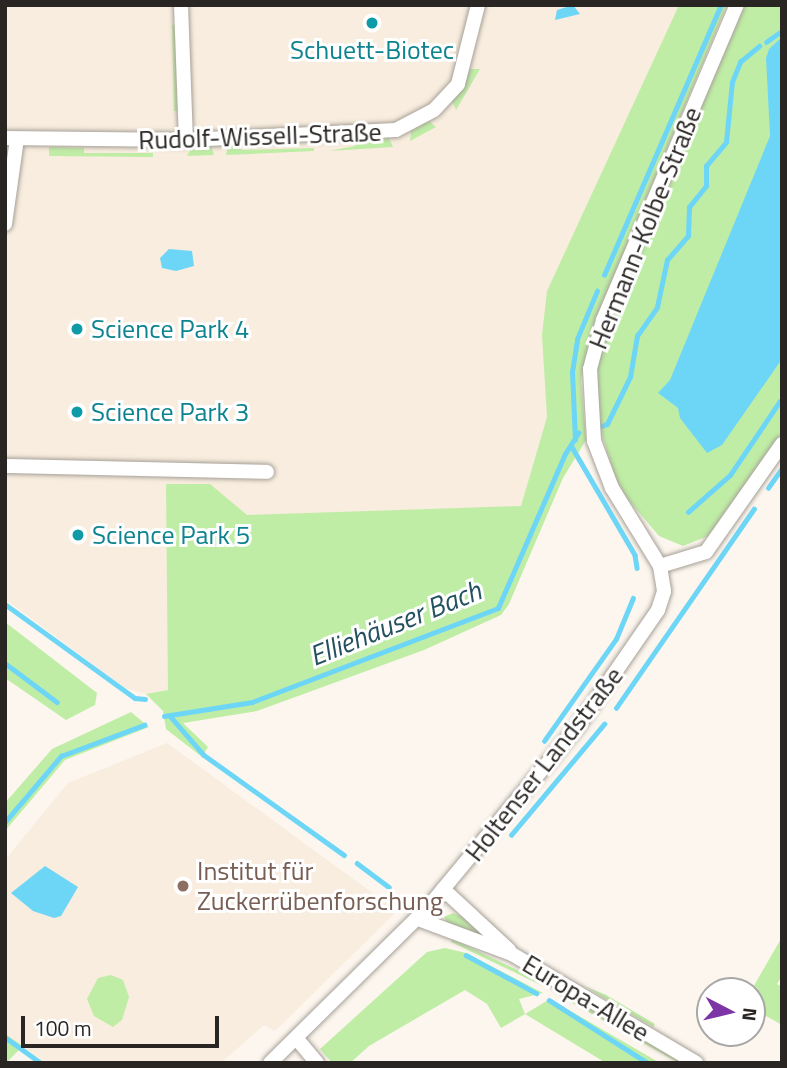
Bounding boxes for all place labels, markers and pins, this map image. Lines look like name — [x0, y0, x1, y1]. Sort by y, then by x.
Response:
marker: Schuett-Biotec — [364, 15, 380, 31]
place label: Schuett-Biotec — [290, 34, 454, 66]
place label: Science Park 4 — [91, 313, 249, 345]
marker: Science Park 4 — [69, 321, 85, 337]
place label: Science Park 3 — [91, 396, 249, 428]
marker: Science Park 3 — [69, 404, 85, 420]
place label: Science Park 5 — [92, 519, 250, 551]
marker: Science Park 5 — [70, 527, 86, 543]
place label: Institut für Zuckerrübenforschung — [197, 855, 443, 917]
marker: Institut für Zuckerrübenforschung — [175, 878, 191, 894]

